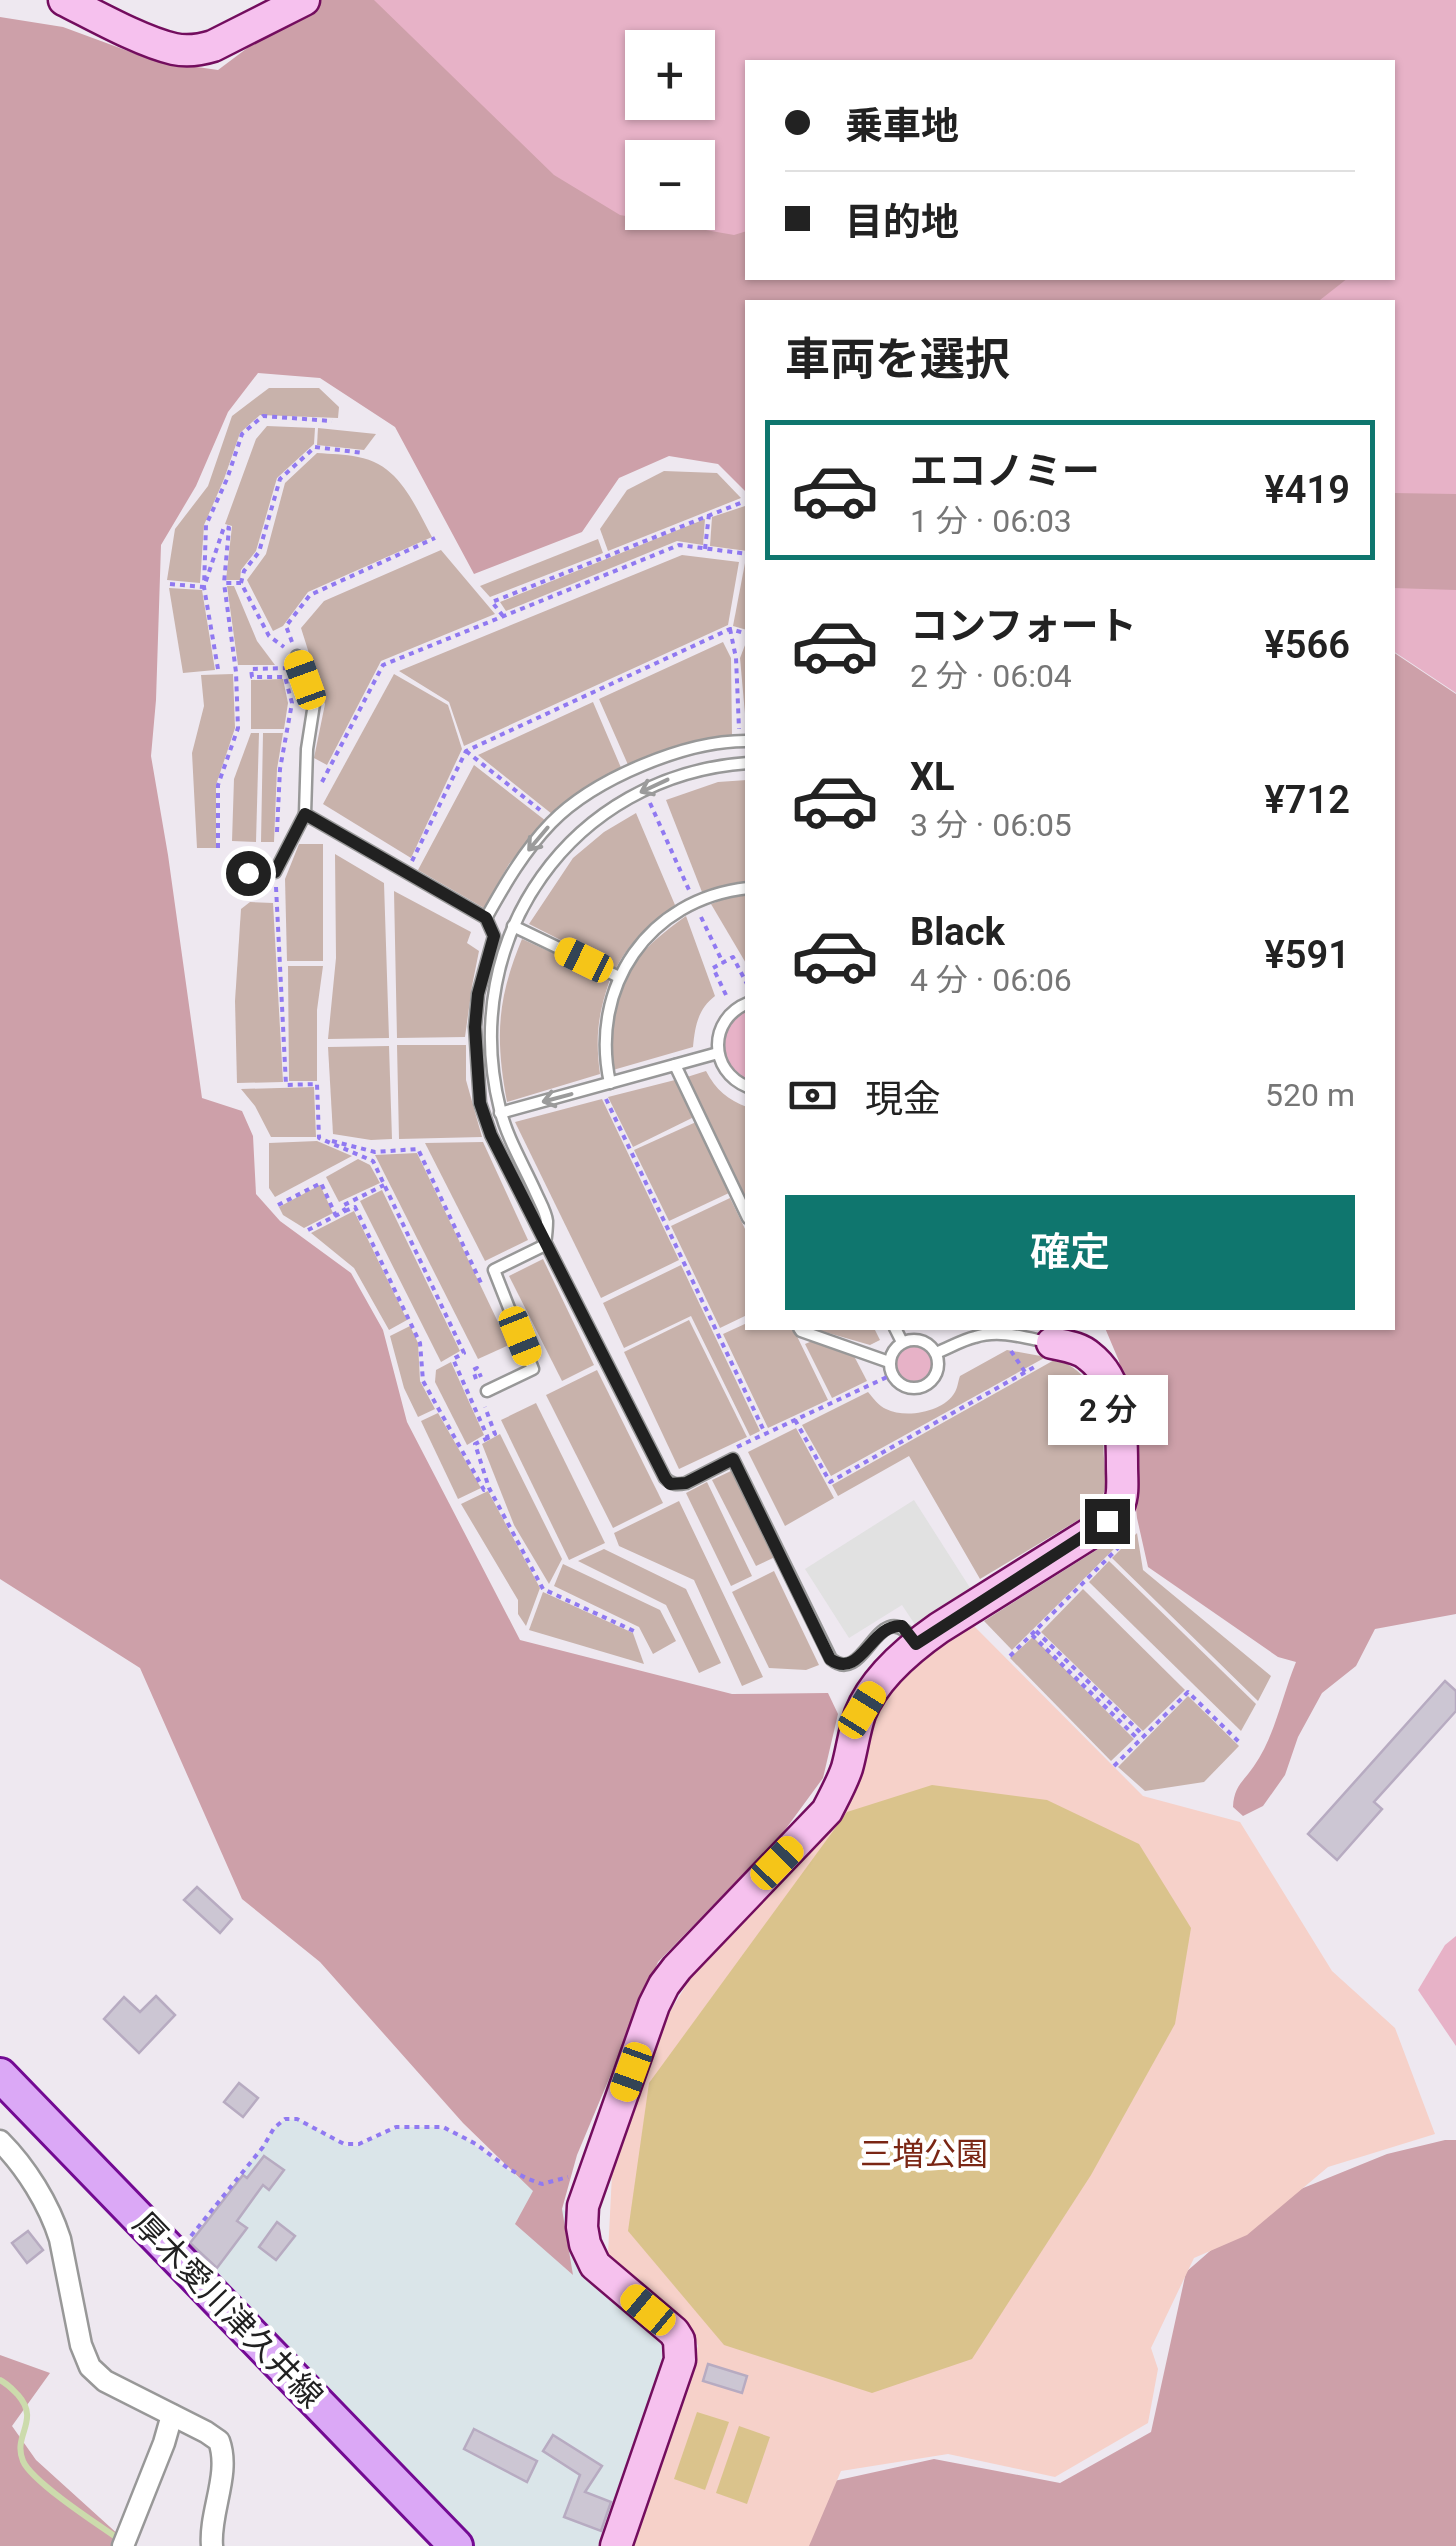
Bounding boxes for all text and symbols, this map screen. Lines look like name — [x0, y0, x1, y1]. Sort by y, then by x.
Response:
map controls — [625, 30, 715, 230]
button: + — [625, 30, 715, 120]
text: 乗車地 — [845, 104, 959, 148]
button: − — [625, 140, 715, 230]
text: 目的地 — [845, 200, 959, 244]
text: 車両を選択 — [785, 333, 1010, 386]
icon: car — [790, 445, 880, 535]
text: エコノミー — [910, 449, 1100, 493]
text: ¥419 — [1265, 468, 1350, 512]
text: 1 分 · 06:03 — [910, 502, 1072, 540]
icon: car — [790, 600, 880, 690]
text: コンフォート — [910, 604, 1137, 648]
text: ¥566 — [1265, 623, 1350, 667]
car — [281, 647, 329, 713]
text: 2 分 · 06:04 — [910, 657, 1072, 695]
icon: car — [790, 755, 880, 845]
text: XL — [910, 755, 955, 799]
one-way arrow — [640, 778, 670, 797]
text: ¥712 — [1265, 778, 1350, 822]
text: 3 分 · 06:05 — [910, 806, 1072, 844]
one-way arrow — [527, 825, 549, 851]
route start — [226, 851, 271, 896]
icon: car — [790, 910, 880, 1000]
text: Black — [910, 910, 1005, 954]
car — [550, 933, 618, 987]
text: ¥591 — [1265, 933, 1350, 977]
text: 4 分 · 06:06 — [910, 961, 1072, 999]
icon: cash — [785, 1068, 840, 1123]
text: 520 m — [1265, 1076, 1355, 1114]
text: 現金 — [865, 1077, 941, 1121]
one-way arrow — [541, 1089, 573, 1108]
button: 確定 — [785, 1195, 1355, 1310]
car — [495, 1303, 545, 1369]
callout: 2 分 — [1047, 1376, 1167, 1446]
text: 2 分 — [1079, 1391, 1137, 1429]
route end — [1085, 1499, 1130, 1544]
car — [833, 1677, 891, 1743]
car — [745, 1831, 809, 1895]
car — [607, 2039, 655, 2105]
park label: 三増公園 — [860, 2135, 988, 2173]
street label: 厚木愛川津久井線 — [125, 2205, 331, 2415]
car — [615, 2279, 681, 2341]

